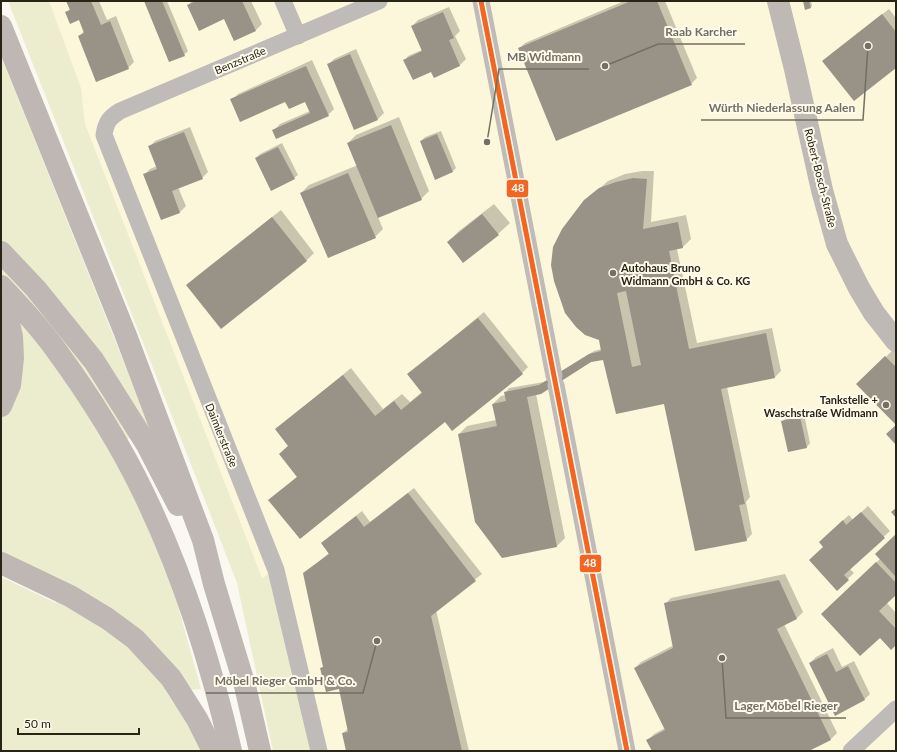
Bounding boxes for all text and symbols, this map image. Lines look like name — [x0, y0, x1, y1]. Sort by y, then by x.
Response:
callout: Raab Karcher — [658, 20, 745, 44]
text: Raab Karcher — [665, 24, 737, 39]
street label: Benzstraße — [212, 43, 268, 77]
callout: MB Widmann — [499, 45, 589, 69]
text: MB Widmann — [507, 49, 581, 64]
callout: Würth Niederlassung Aalen — [701, 96, 863, 120]
text: Würth Niederlassung Aalen — [709, 100, 855, 115]
street label: Robert-Bosch-Straße — [802, 127, 840, 229]
line badge: 48 — [506, 179, 529, 198]
text: 48 — [512, 181, 524, 194]
place label: Autohaus Bruno Widmann GmbH & Co. KG — [620, 261, 750, 287]
marker: Autohaus Bruno Widmann GmbH & Co. KG — [608, 268, 618, 278]
place label: Tankstelle + Waschstraße Widmann — [764, 393, 878, 419]
marker: Tankstelle + Waschstraße Widmann — [881, 400, 891, 410]
street label: Daimlerstraße — [203, 401, 241, 469]
line badge: 48 — [579, 554, 602, 573]
text: 48 — [584, 556, 596, 569]
callout: Möbel Rieger GmbH & Co. — [206, 669, 363, 693]
text: Möbel Rieger GmbH & Co. — [215, 673, 355, 688]
callout: Lager Möbel Rieger — [726, 694, 846, 718]
text: Lager Möbel Rieger — [734, 698, 838, 713]
scale bar — [18, 710, 139, 736]
text: 50 m — [24, 716, 51, 731]

